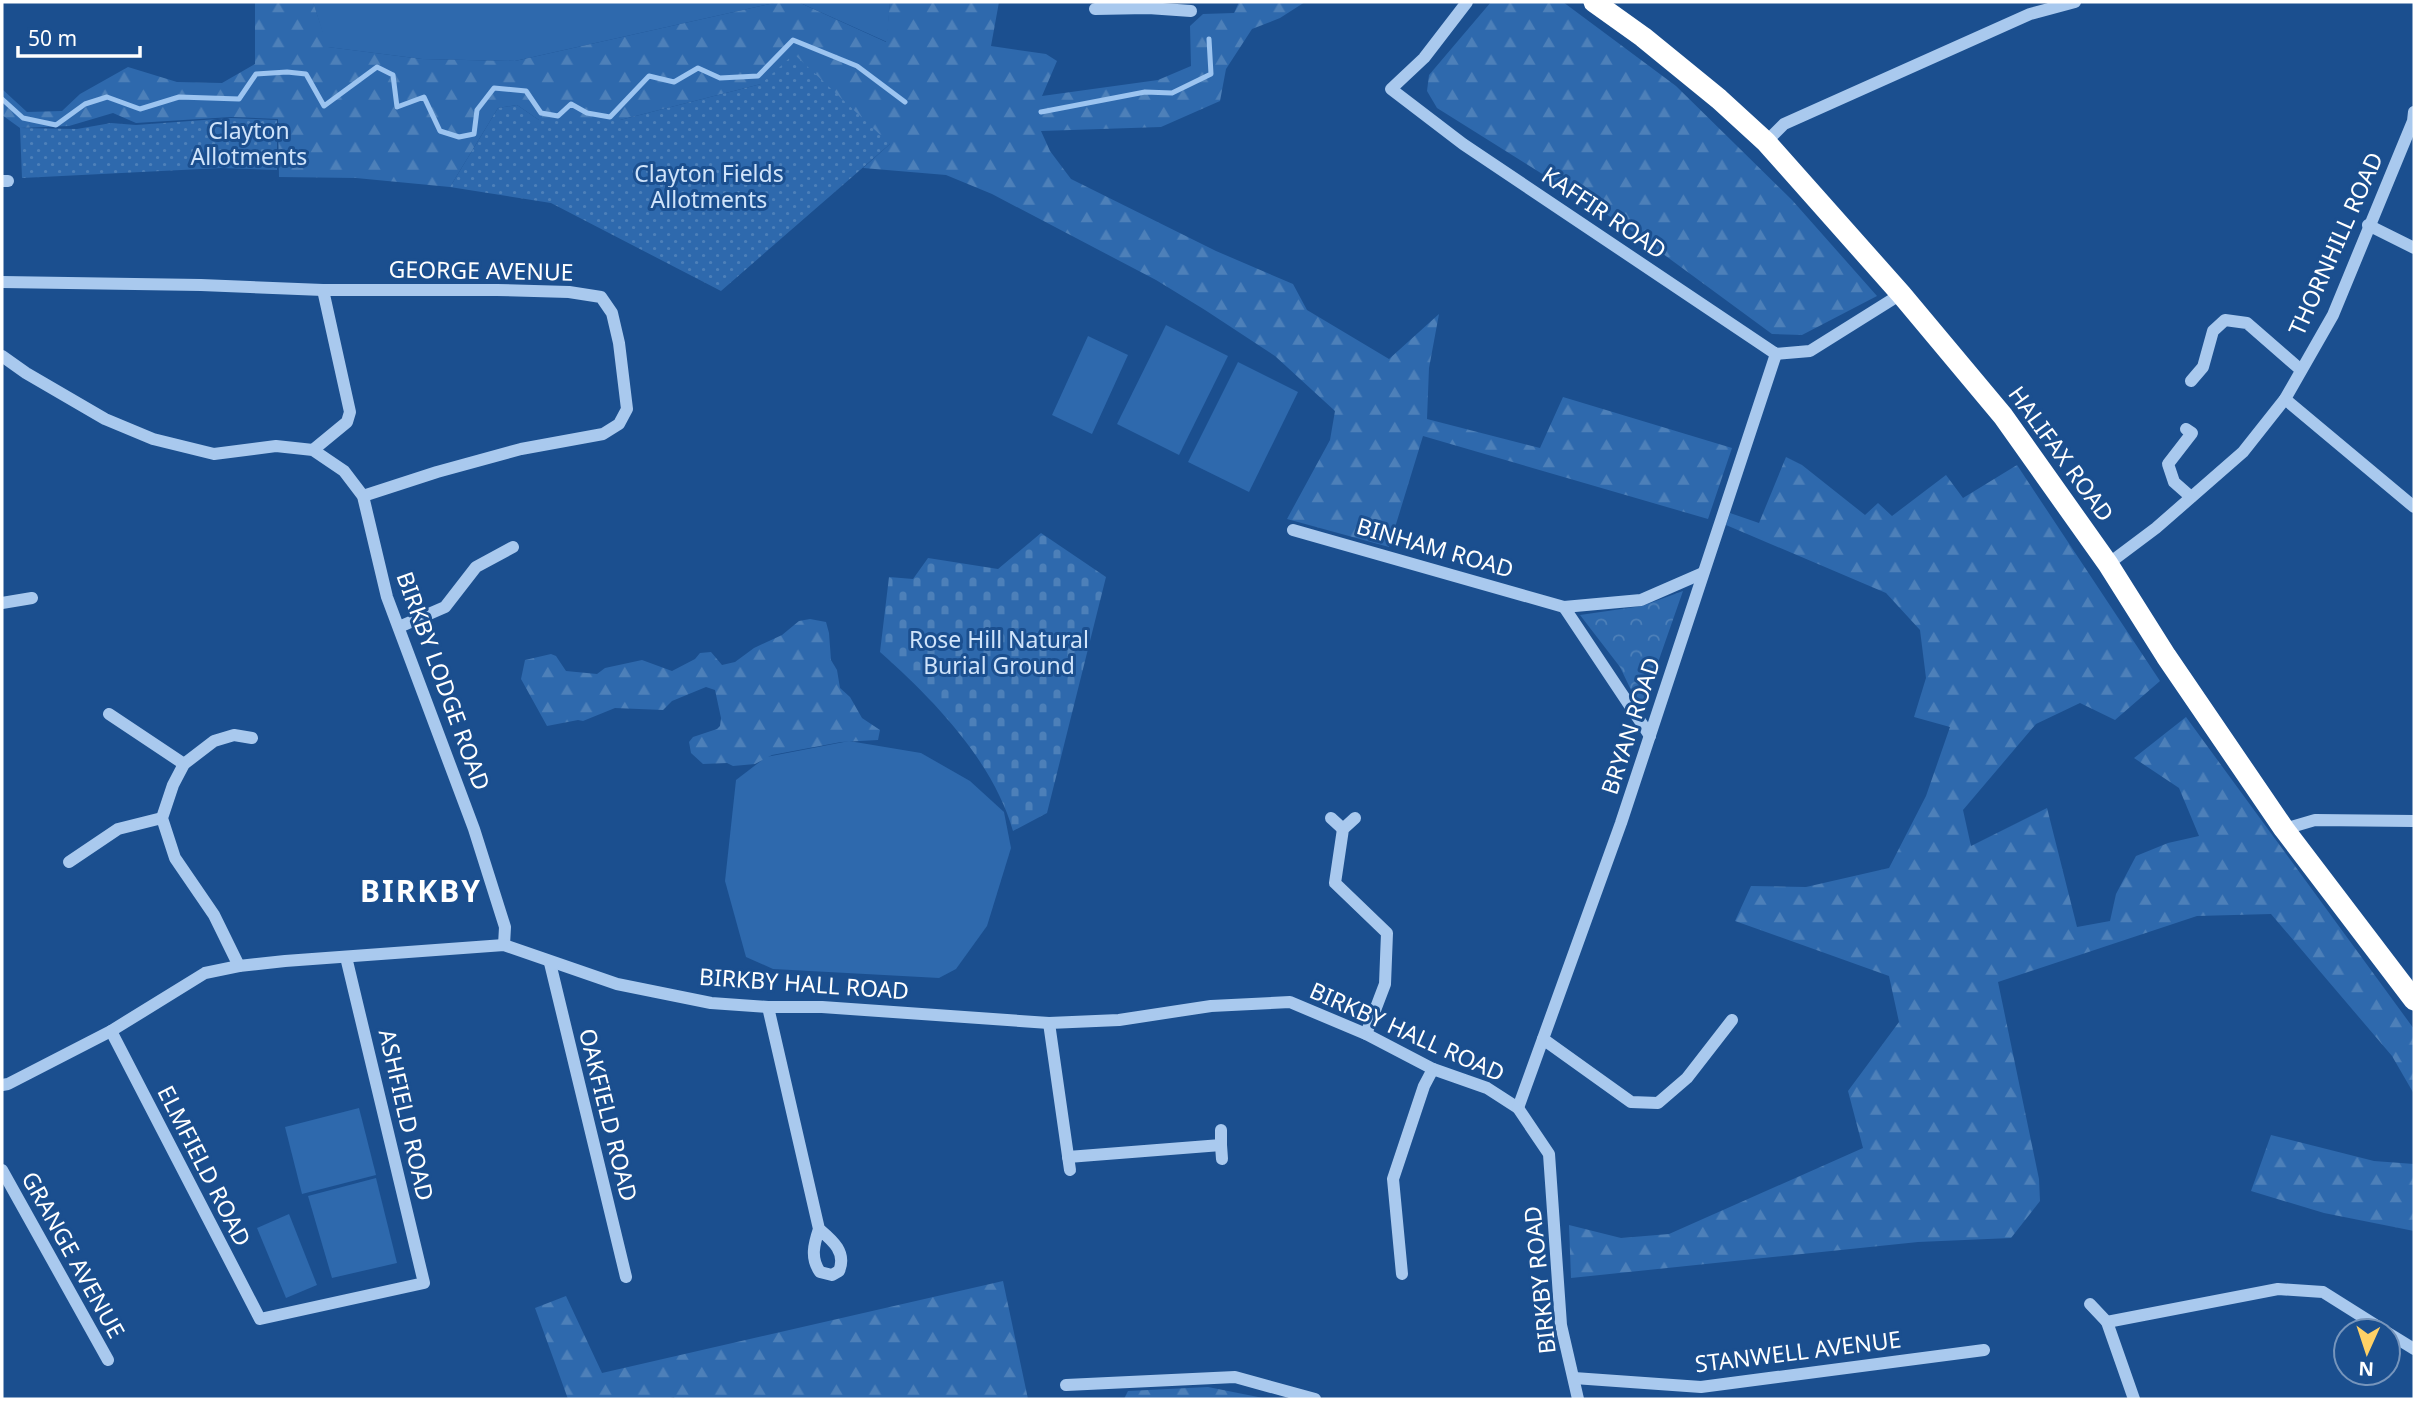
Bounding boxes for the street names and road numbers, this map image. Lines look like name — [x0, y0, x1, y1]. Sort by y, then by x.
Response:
street label: THORNHILL ROAD — [2280, 147, 2390, 340]
street label: KAFFIR ROAD — [1536, 159, 1673, 266]
street label: GEORGE AVENUE — [388, 252, 574, 288]
street label: HALIFAX ROAD — [2002, 379, 2122, 528]
street label: BINHAM ROAD — [1353, 509, 1518, 585]
street label: BIRKBY LODGE ROAD — [390, 567, 498, 794]
street label: BRYAN ROAD — [1593, 653, 1667, 798]
street label: BIRKBY HALL ROAD — [698, 960, 910, 1006]
street label: BIRKBY HALL ROAD — [1305, 974, 1510, 1088]
street label: OAKFIELD ROAD — [572, 1025, 646, 1205]
street label: ASHFIELD ROAD — [372, 1026, 442, 1204]
street label: ELMFIELD ROAD — [151, 1080, 259, 1251]
street label: GRANGE AVENUE — [15, 1165, 133, 1344]
street label: BIRKBY ROAD — [1515, 1205, 1563, 1356]
street label: STANWELL AVENUE — [1693, 1322, 1903, 1380]

